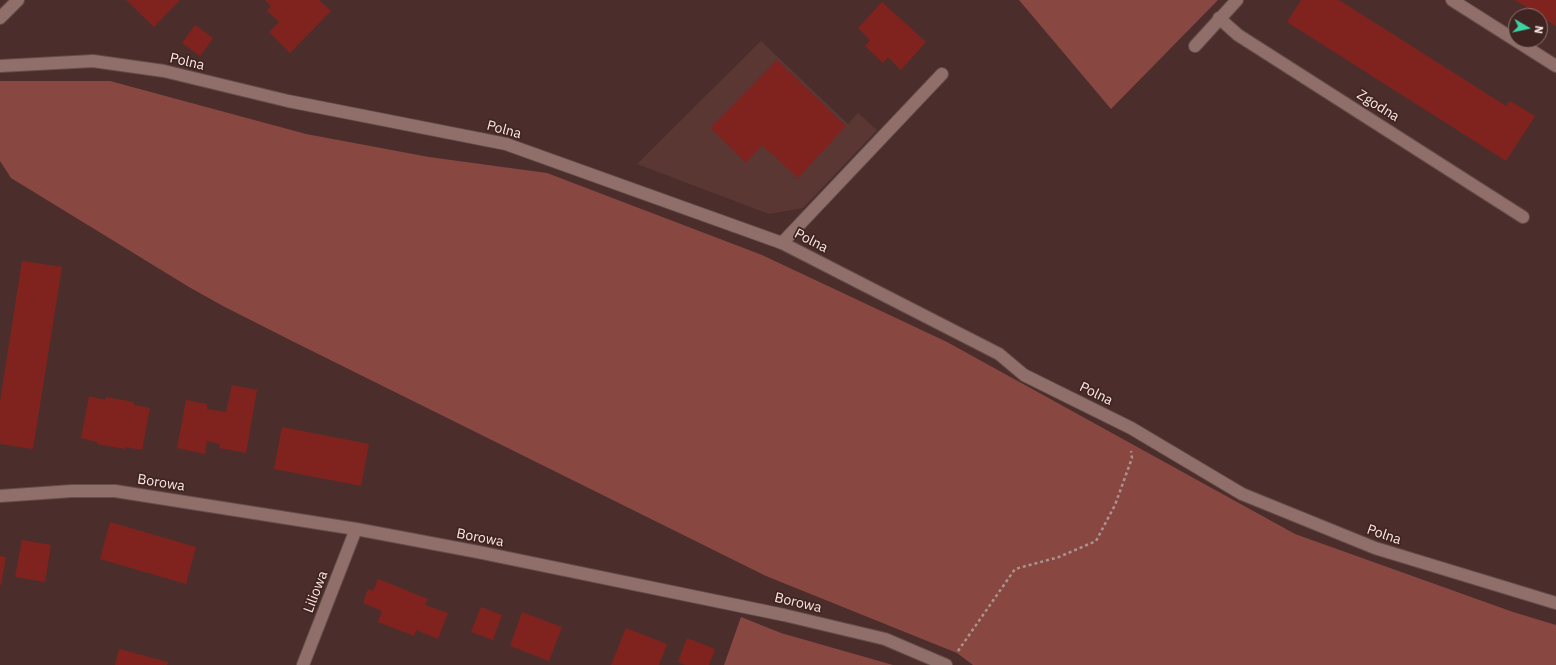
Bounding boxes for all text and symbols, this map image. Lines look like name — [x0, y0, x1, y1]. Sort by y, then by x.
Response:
north arrow — [1508, 8, 1548, 48]
text: N — [1531, 25, 1546, 35]
street label: Polna — [168, 50, 206, 74]
street label: Zgodna — [1354, 86, 1402, 126]
street label: Polna — [485, 117, 523, 143]
street label: Polna — [791, 226, 831, 256]
street label: Polna — [1076, 379, 1116, 409]
street label: Borowa — [136, 471, 186, 495]
street label: Polna — [1365, 521, 1403, 549]
street label: Borowa — [455, 525, 505, 551]
street label: Liliowa — [300, 569, 332, 615]
street label: Borowa — [773, 589, 823, 617]

